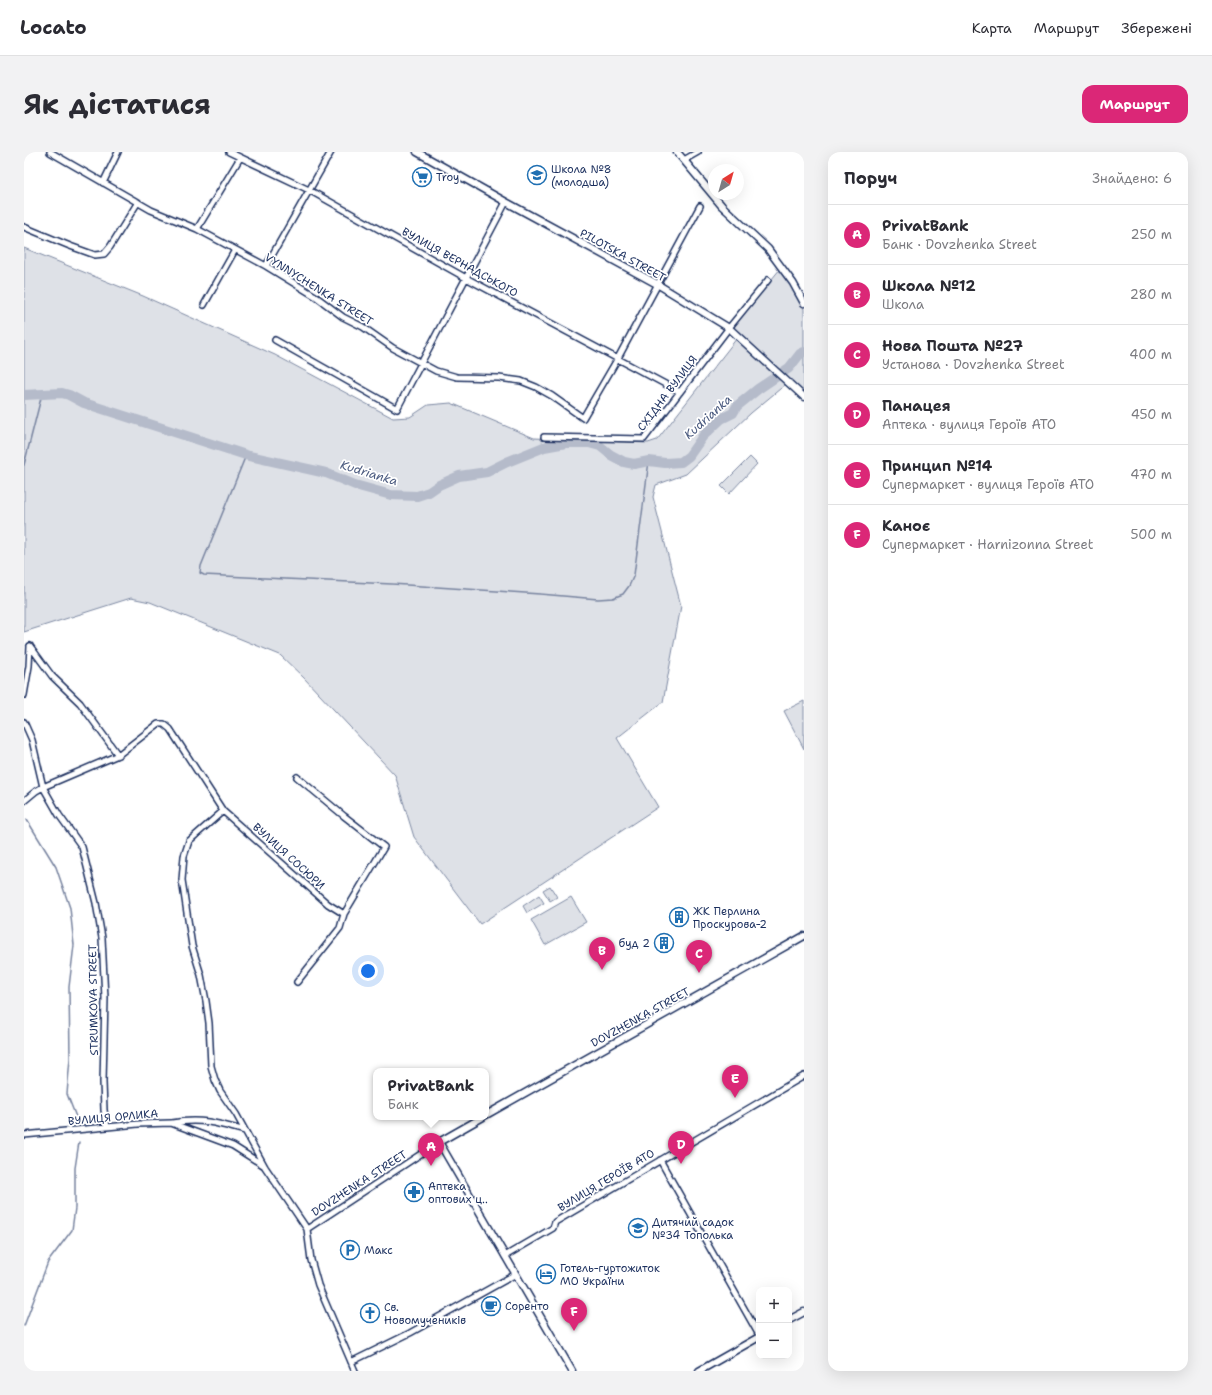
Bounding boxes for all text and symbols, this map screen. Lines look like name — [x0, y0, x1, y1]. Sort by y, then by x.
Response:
text: Locato — [20, 15, 87, 40]
text: Карта — [972, 19, 1012, 37]
text: Маршрут — [1034, 19, 1099, 37]
text: Збережені — [1121, 19, 1192, 37]
text: Як дістатися — [24, 85, 211, 123]
button: Маршрут — [1082, 85, 1188, 123]
place label: Школа №8 (молодша) — [551, 162, 611, 190]
school or university icon: Школа №8 (молодша) — [526, 164, 548, 186]
north arrow — [708, 164, 744, 200]
supermarket icon: Troy — [411, 166, 433, 188]
text: Поруч — [844, 167, 897, 189]
place label: Troy — [436, 170, 459, 185]
text: Знайдено: 6 — [1092, 170, 1172, 187]
text: PrivatBank — [882, 216, 969, 236]
street label: ВУЛИЦЯ ВЕРНАДСЬКОГО — [399, 224, 521, 301]
street label: PILOTSKA STREET — [577, 226, 669, 285]
text: A — [852, 226, 862, 243]
text: 250 m — [1131, 226, 1172, 243]
text: Банк · Dovzhenka Street — [882, 236, 1037, 253]
street label: VYNNYCHENKA STREET — [262, 250, 376, 329]
text: Школа №12 — [882, 276, 976, 296]
text: B — [853, 286, 861, 303]
text: 280 m — [1130, 286, 1172, 303]
text: Школа — [882, 296, 924, 313]
text: Нова Пошта №27 — [882, 336, 1023, 356]
text: C — [853, 346, 861, 363]
text: 400 m — [1129, 346, 1172, 363]
street label: СХІДНА ВУЛИЦЯ — [634, 353, 701, 434]
text: Установа · Dovzhenka Street — [882, 356, 1065, 373]
water label: Kudrianka — [681, 391, 735, 443]
text: Панацея — [882, 396, 951, 416]
text: D — [852, 406, 862, 423]
text: 450 m — [1131, 406, 1172, 423]
text: Аптека · вулиця Героїв АТО — [882, 416, 1056, 433]
text: Принцип №14 — [882, 456, 992, 476]
water label: Kudrianka — [338, 457, 400, 489]
text: E — [853, 466, 861, 483]
text: 470 m — [1130, 466, 1172, 483]
text: Супермаркет · вулиця Героїв АТО — [882, 476, 1094, 493]
text: Каноє — [882, 516, 930, 536]
text: F — [853, 526, 861, 543]
text: 500 m — [1130, 526, 1172, 543]
text: Супермаркет · Harnizonna Street — [882, 536, 1093, 553]
street label: ВУЛИЦЯ СОСЮРИ — [249, 820, 328, 893]
place label: ЖК Перлина Проскурова-2 — [693, 904, 767, 932]
building icon: ЖК Перлина Проскурова-2 — [668, 906, 690, 928]
building icon: буд 2 — [653, 932, 675, 954]
place label: буд 2 — [619, 936, 650, 951]
pin: B — [589, 937, 615, 970]
pin: C — [686, 940, 712, 973]
street label: STRUMKOVA STREET — [85, 944, 102, 1056]
your location — [358, 961, 378, 981]
street label: DOVZHENKA STREET — [588, 984, 692, 1051]
pin: E — [722, 1065, 748, 1098]
popup — [373, 1068, 489, 1120]
text: PrivatBank — [388, 1076, 474, 1096]
text: Банк — [388, 1096, 419, 1113]
street label: ВУЛИЦЯ ОРЛИКА — [67, 1106, 159, 1129]
pin: D — [668, 1131, 694, 1164]
pin: A — [418, 1133, 444, 1166]
street label: ВУЛИЦЯ ГЕРОЇВ АТО — [555, 1146, 657, 1215]
street label: DOVZHENKA STREET — [309, 1147, 410, 1220]
place label: Аптека оптових ц‥ — [428, 1179, 488, 1207]
pharmacy icon: Аптека оптових ц‥ — [403, 1181, 425, 1203]
place label: Дитячий садок №34 Тополька — [652, 1215, 734, 1243]
school or university icon: Дитячий садок №34 Тополька — [627, 1217, 649, 1239]
parking icon: Макс — [339, 1239, 361, 1261]
place label: Макс — [364, 1243, 393, 1258]
place label: Готель-гуртожиток МО України — [560, 1261, 660, 1289]
hotel icon: Готель-гуртожиток МО України — [535, 1263, 557, 1285]
map controls — [756, 1287, 792, 1359]
button: + — [756, 1287, 792, 1323]
cafe icon: Соренто — [480, 1295, 502, 1317]
pin: F — [561, 1298, 587, 1331]
place label: Соренто — [505, 1299, 549, 1314]
place label: Св. Новомучеників — [384, 1300, 466, 1328]
church icon: Св. Новомучеників — [359, 1302, 381, 1324]
button: − — [756, 1323, 792, 1359]

